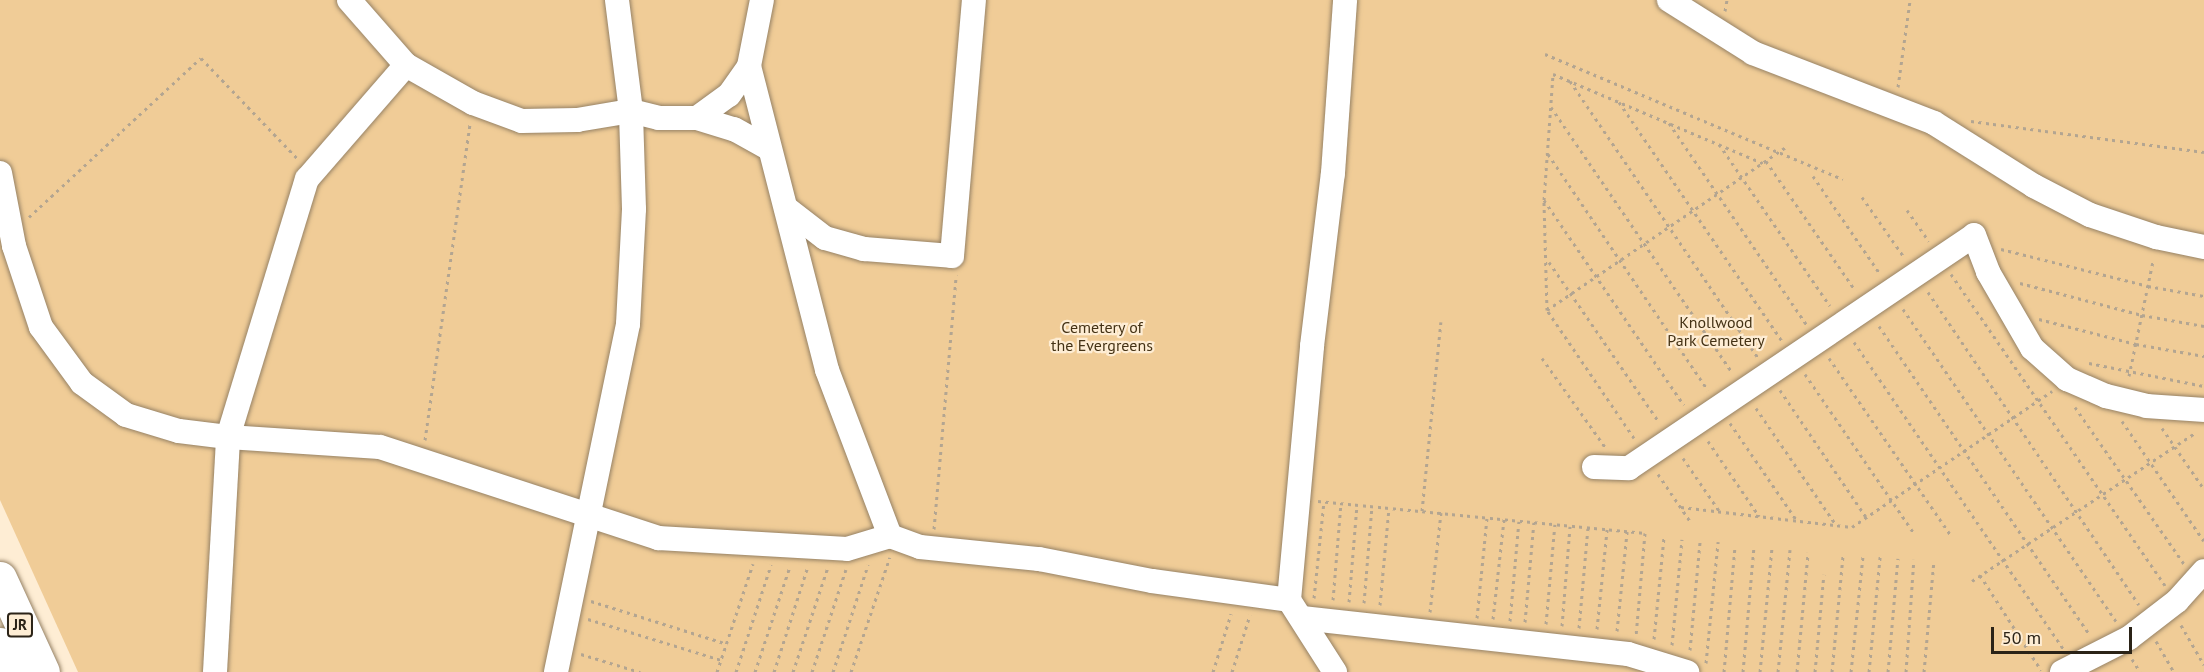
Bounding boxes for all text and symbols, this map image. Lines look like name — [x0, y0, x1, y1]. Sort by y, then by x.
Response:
park label: Knollwood Park Cemetery — [1667, 312, 1765, 350]
park label: Cemetery of the Evergreens — [1051, 317, 1153, 355]
road number: JR — [7, 613, 34, 637]
scale bar — [1994, 615, 2135, 653]
text: 50 m — [2002, 626, 2041, 649]

